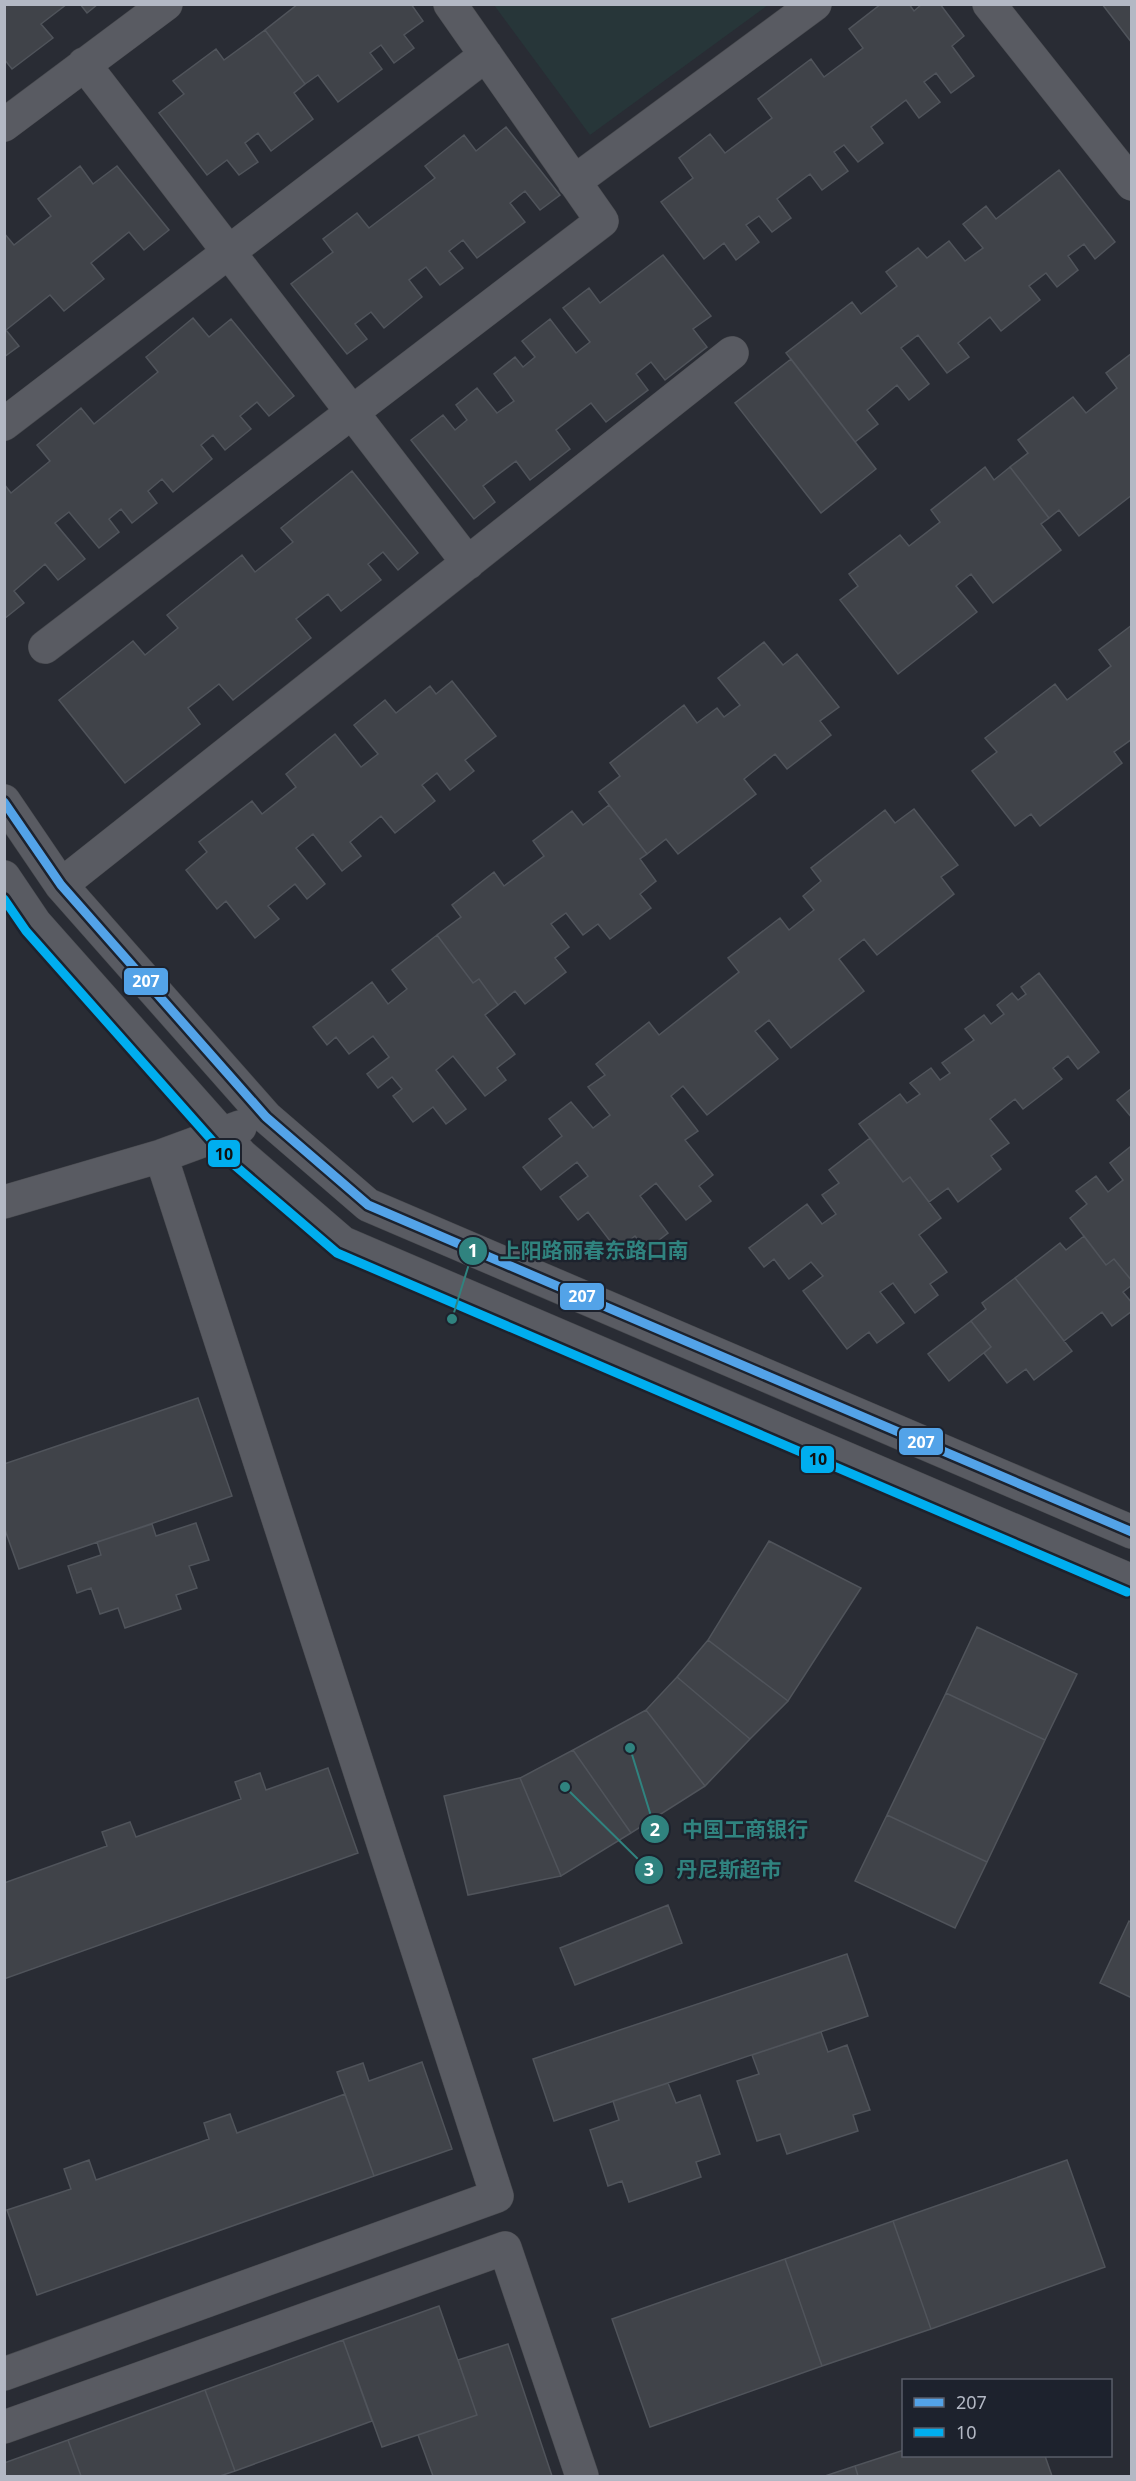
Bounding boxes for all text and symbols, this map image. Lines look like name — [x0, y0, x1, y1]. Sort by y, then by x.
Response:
line badge: 207 — [123, 967, 169, 996]
text: 207 — [132, 970, 160, 992]
line badge: 10 — [207, 1139, 241, 1168]
text: 10 — [215, 1143, 233, 1165]
callout: 上阳路丽春东路口南 — [458, 1231, 701, 1270]
text: 上阳路丽春东路口南 — [500, 1236, 689, 1264]
text: 1 — [468, 1238, 478, 1262]
line badge: 207 — [559, 1282, 605, 1311]
text: 207 — [568, 1285, 596, 1307]
line badge: 207 — [898, 1427, 944, 1456]
text: 207 — [907, 1431, 935, 1453]
line badge: 10 — [800, 1445, 835, 1474]
text: 10 — [809, 1448, 827, 1470]
callout: 中国工商银行 — [640, 1810, 820, 1849]
text: 中国工商银行 — [682, 1815, 808, 1843]
text: 2 — [650, 1817, 660, 1841]
callout: 丹尼斯超市 — [634, 1850, 793, 1889]
text: 丹尼斯超市 — [677, 1855, 782, 1883]
text: 3 — [644, 1857, 654, 1881]
legend — [902, 2379, 1112, 2457]
text: 207 — [956, 2390, 987, 2414]
text: 10 — [956, 2420, 977, 2444]

